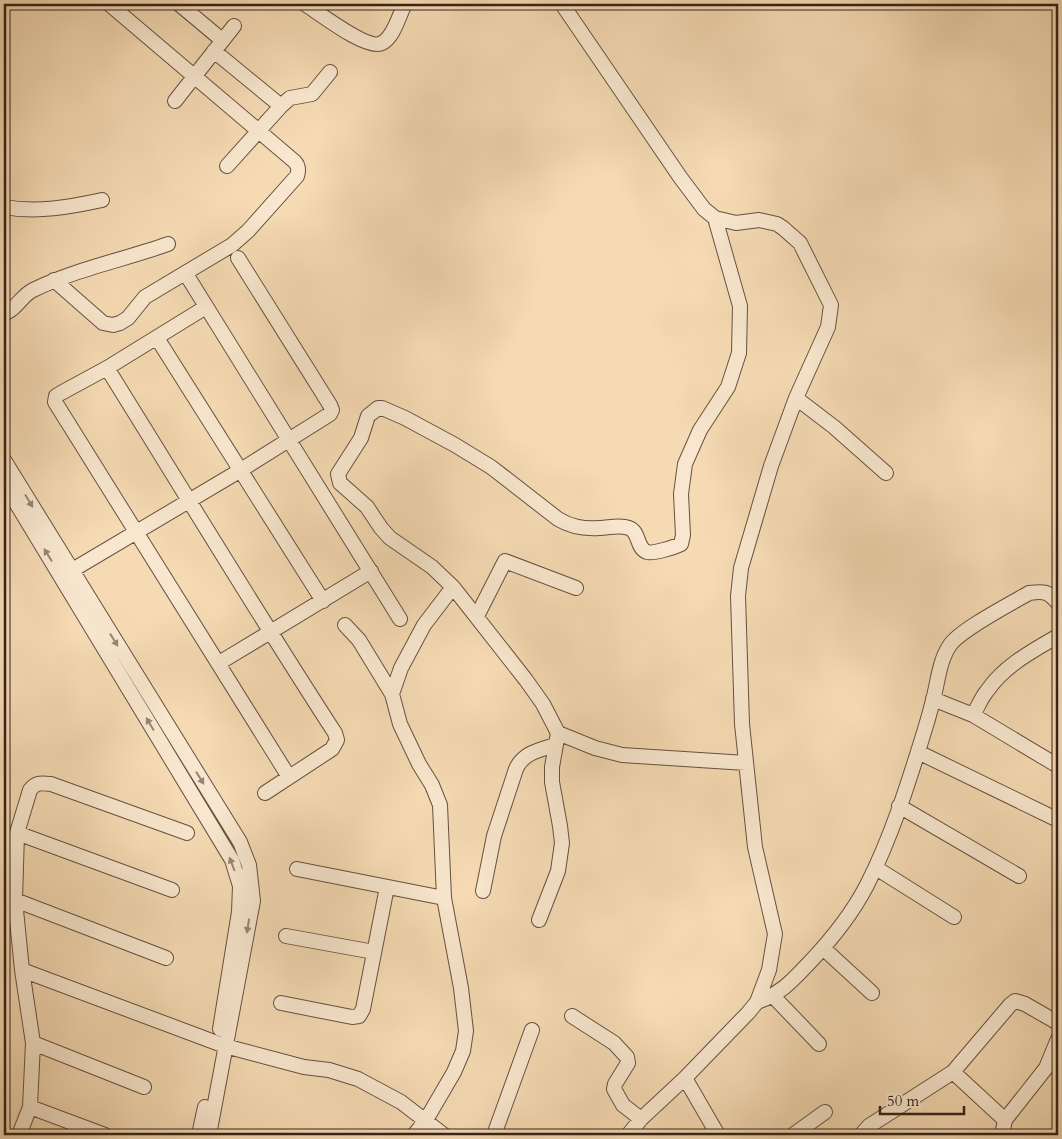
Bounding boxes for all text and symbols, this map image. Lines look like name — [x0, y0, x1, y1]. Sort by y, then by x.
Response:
one-way arrow — [25, 495, 34, 508]
one-way arrow — [43, 548, 53, 561]
one-way arrow — [110, 633, 119, 646]
one-way arrow — [145, 718, 154, 731]
one-way arrow — [195, 771, 204, 784]
one-way arrow — [228, 857, 236, 871]
one-way arrow — [244, 919, 252, 935]
scale bar — [880, 1084, 963, 1116]
text: 50 m — [887, 1091, 919, 1111]

